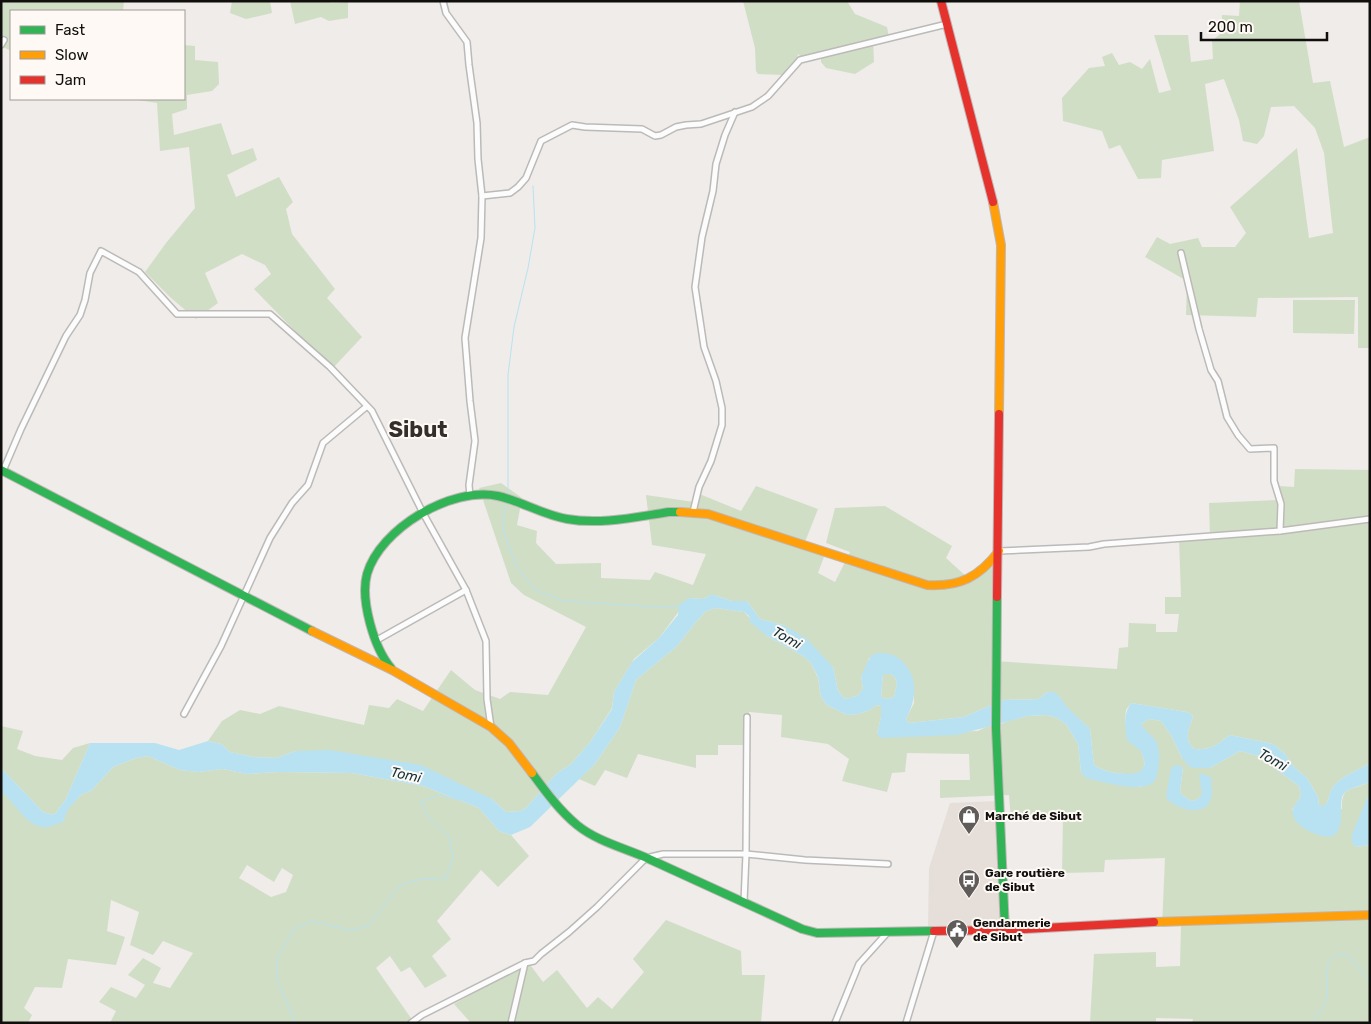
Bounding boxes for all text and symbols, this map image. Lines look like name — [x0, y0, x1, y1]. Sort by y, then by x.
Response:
legend — [10, 10, 185, 100]
scale bar — [1201, 10, 1327, 42]
text: 200 m — [1208, 18, 1253, 36]
text: Fast — [55, 21, 85, 39]
text: Slow — [55, 46, 88, 64]
text: Jam — [55, 71, 86, 89]
district label: Sibut — [388, 416, 448, 443]
water label: Tomi — [769, 623, 805, 653]
water label: Tomi — [1255, 745, 1291, 775]
water label: Tomi — [389, 763, 423, 787]
shop icon: Marché de Sibut — [957, 804, 981, 835]
place label: Marché de Sibut — [985, 809, 1082, 823]
place label: Gare routière de Sibut — [985, 866, 1065, 894]
bus stop icon: Gare routière de Sibut — [957, 868, 981, 899]
place label: Gendarmerie de Sibut — [973, 916, 1051, 944]
public building icon: Gendarmerie de Sibut — [945, 918, 969, 949]

